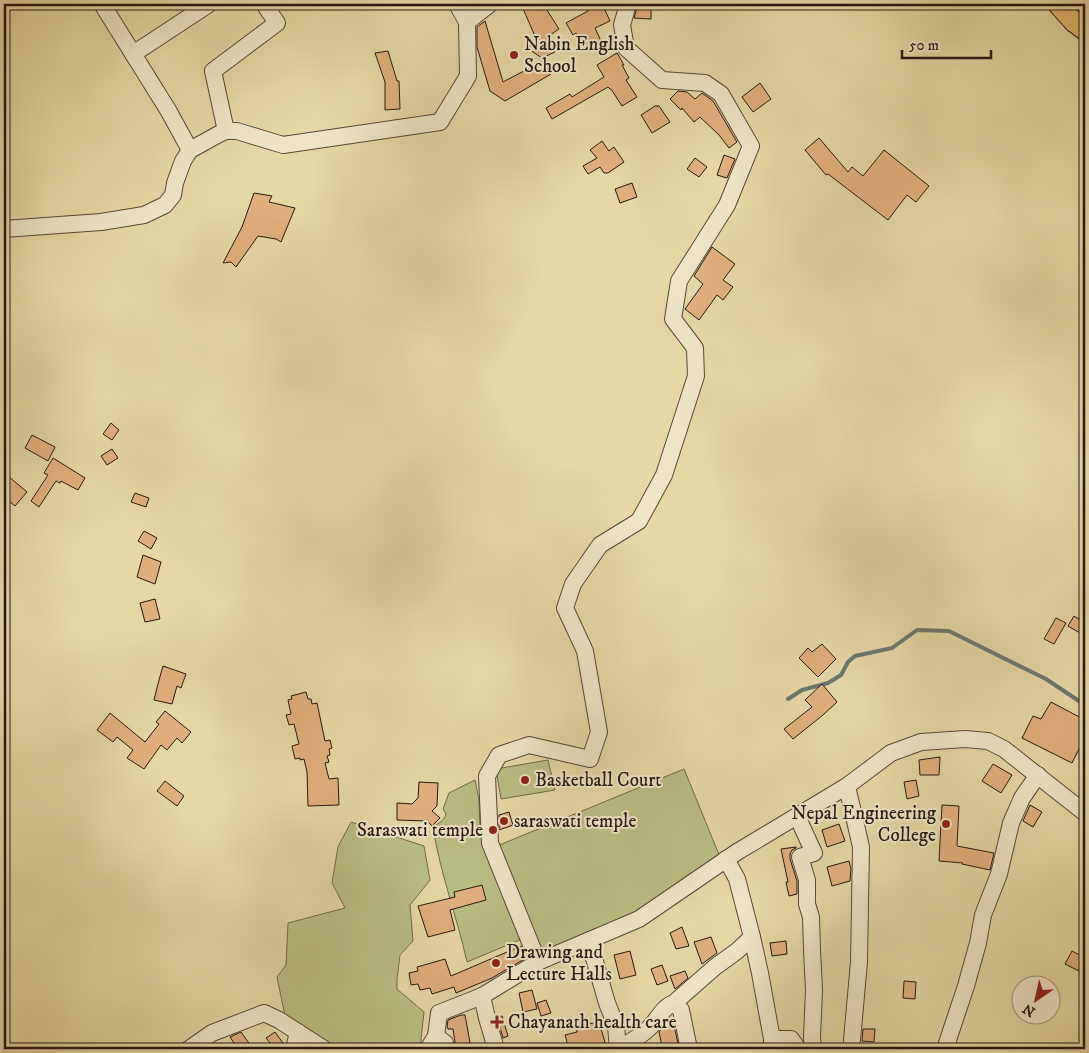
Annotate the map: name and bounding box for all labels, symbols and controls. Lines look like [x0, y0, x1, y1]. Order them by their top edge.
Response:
scale bar [902, 28, 990, 60]
place label: Nabin English School [524, 33, 635, 78]
text: 50 m [909, 36, 939, 55]
marker: Nabin English School [508, 49, 520, 61]
place label: Basketball Court [535, 769, 661, 792]
marker: Basketball Court [519, 774, 531, 786]
place label: Nepal Engineering College [791, 802, 937, 847]
place label: saraswati temple [514, 810, 636, 833]
marker: saraswati temple [498, 815, 510, 827]
marker: Nepal Engineering College [940, 818, 952, 830]
place label: Saraswati temple [357, 819, 483, 842]
marker: Saraswati temple [487, 824, 499, 836]
place label: Drawing and Lecture Halls [506, 941, 612, 986]
marker: Drawing and Lecture Halls [490, 957, 502, 969]
north arrow [1012, 976, 1062, 1026]
text: N [1019, 999, 1039, 1021]
place label: Chayanath health care [508, 1011, 677, 1034]
marker: Chayanath health care [490, 1015, 504, 1029]

